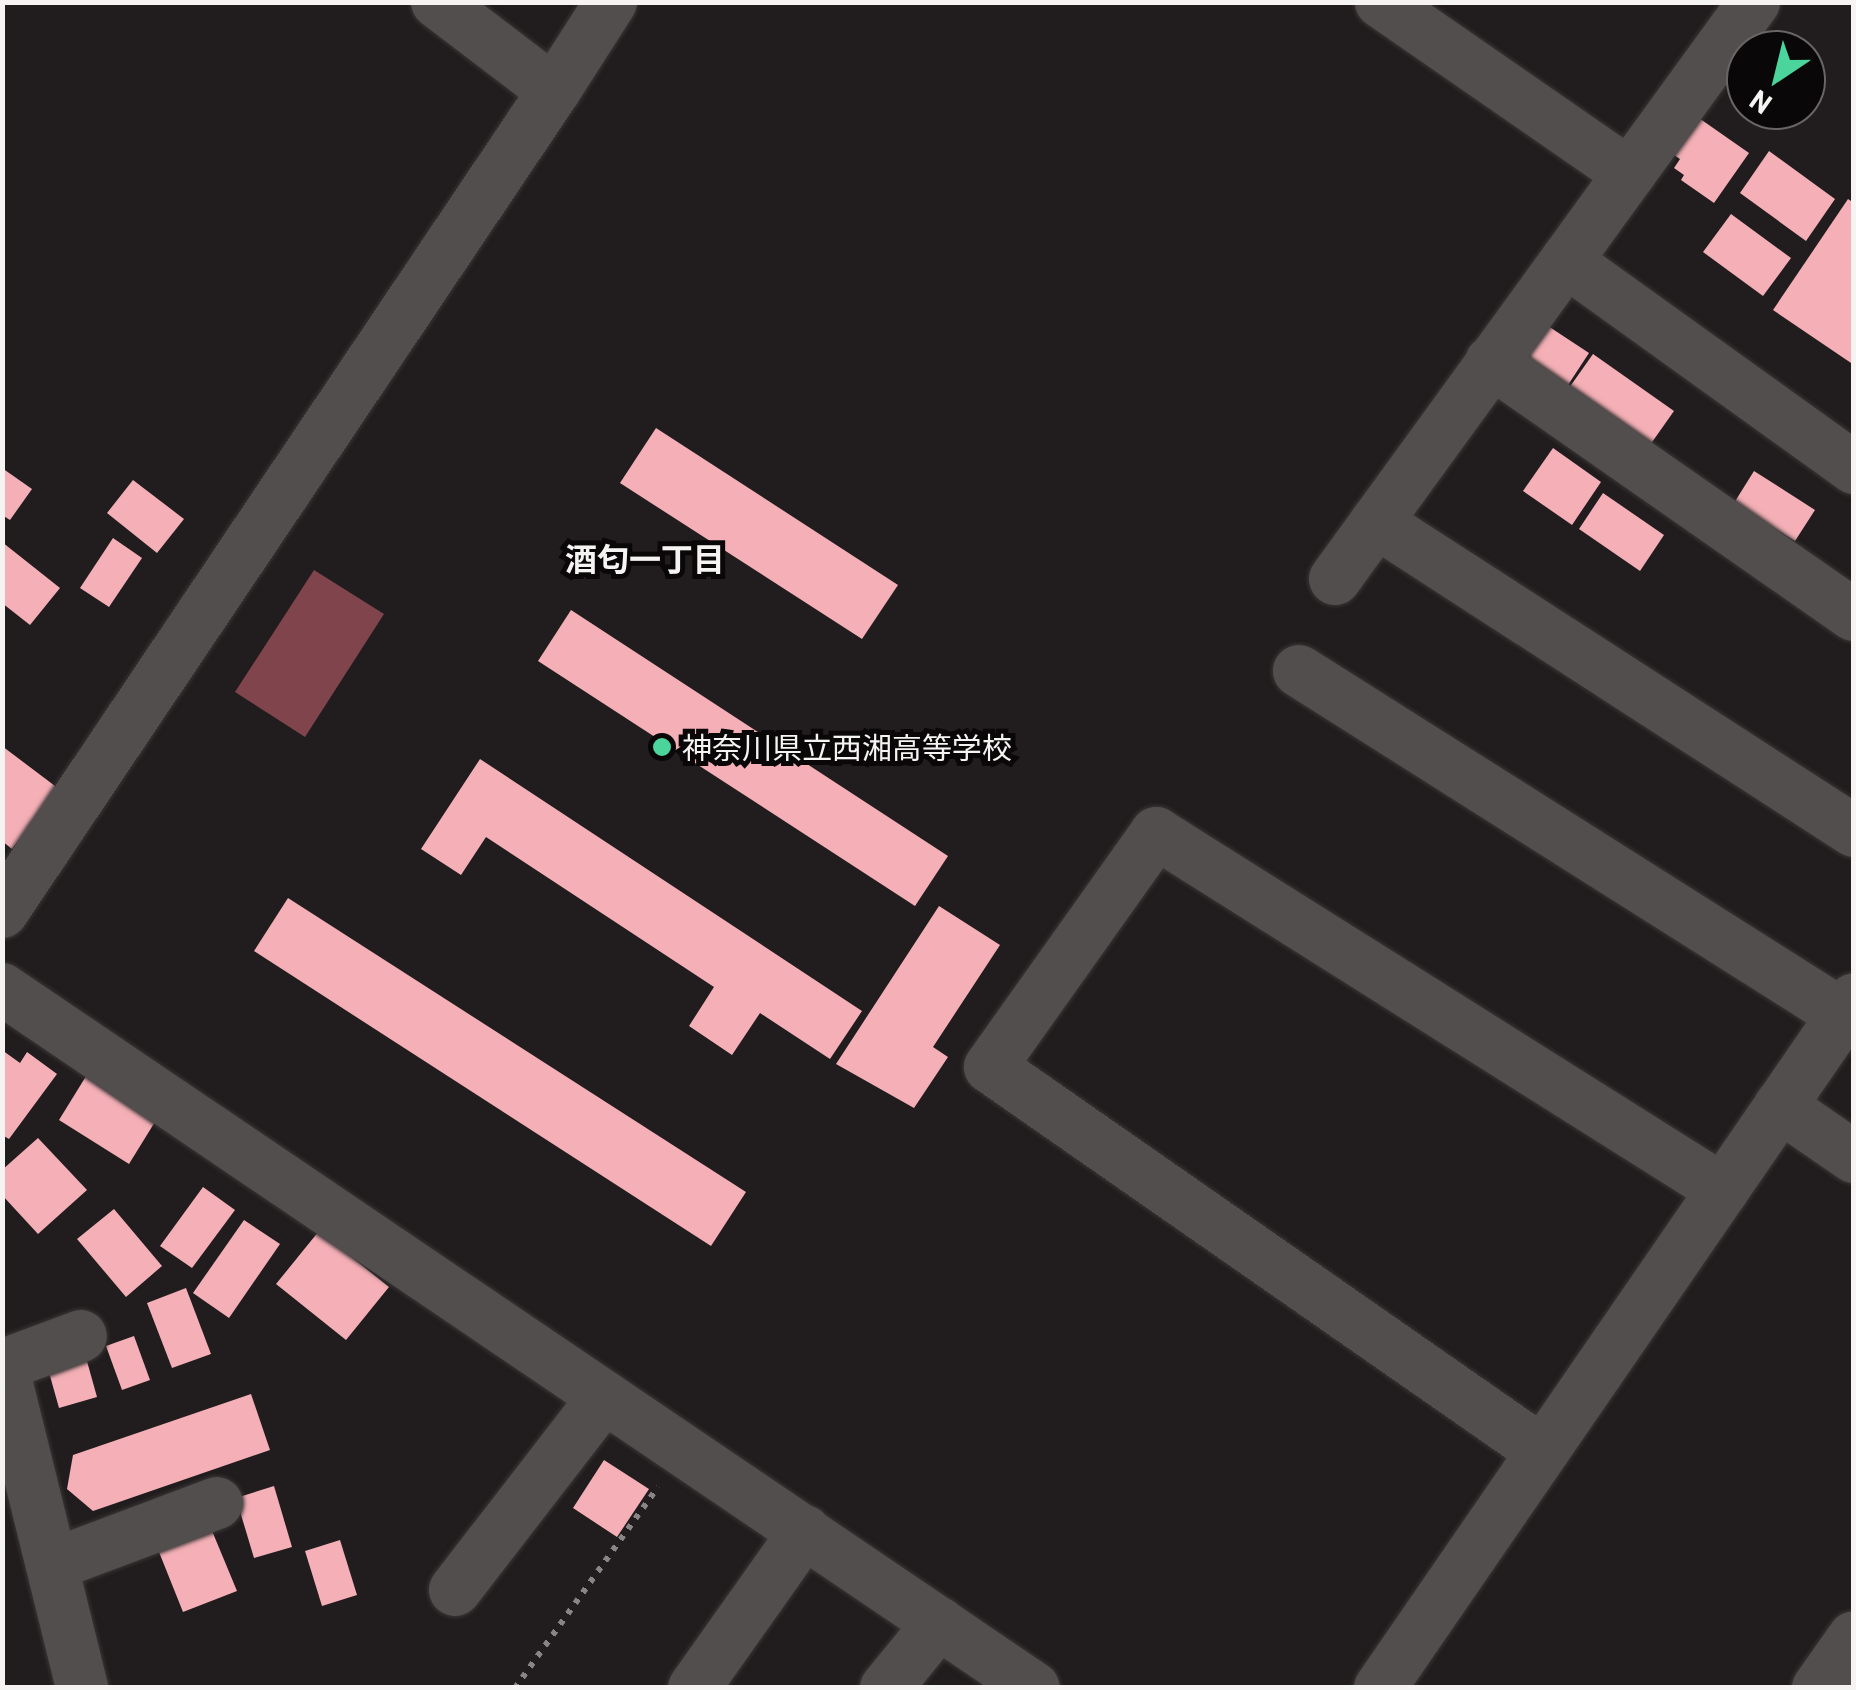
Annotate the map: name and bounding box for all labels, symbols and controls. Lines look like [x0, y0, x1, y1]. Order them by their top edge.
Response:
north arrow [1726, 30, 1826, 130]
text: N [1743, 84, 1777, 122]
district label: 酒匂一丁目 [565, 539, 725, 577]
place label: 神奈川県立西湘高等学校 [682, 729, 1012, 765]
marker: 神奈川県立西湘高等学校 [651, 736, 673, 758]

